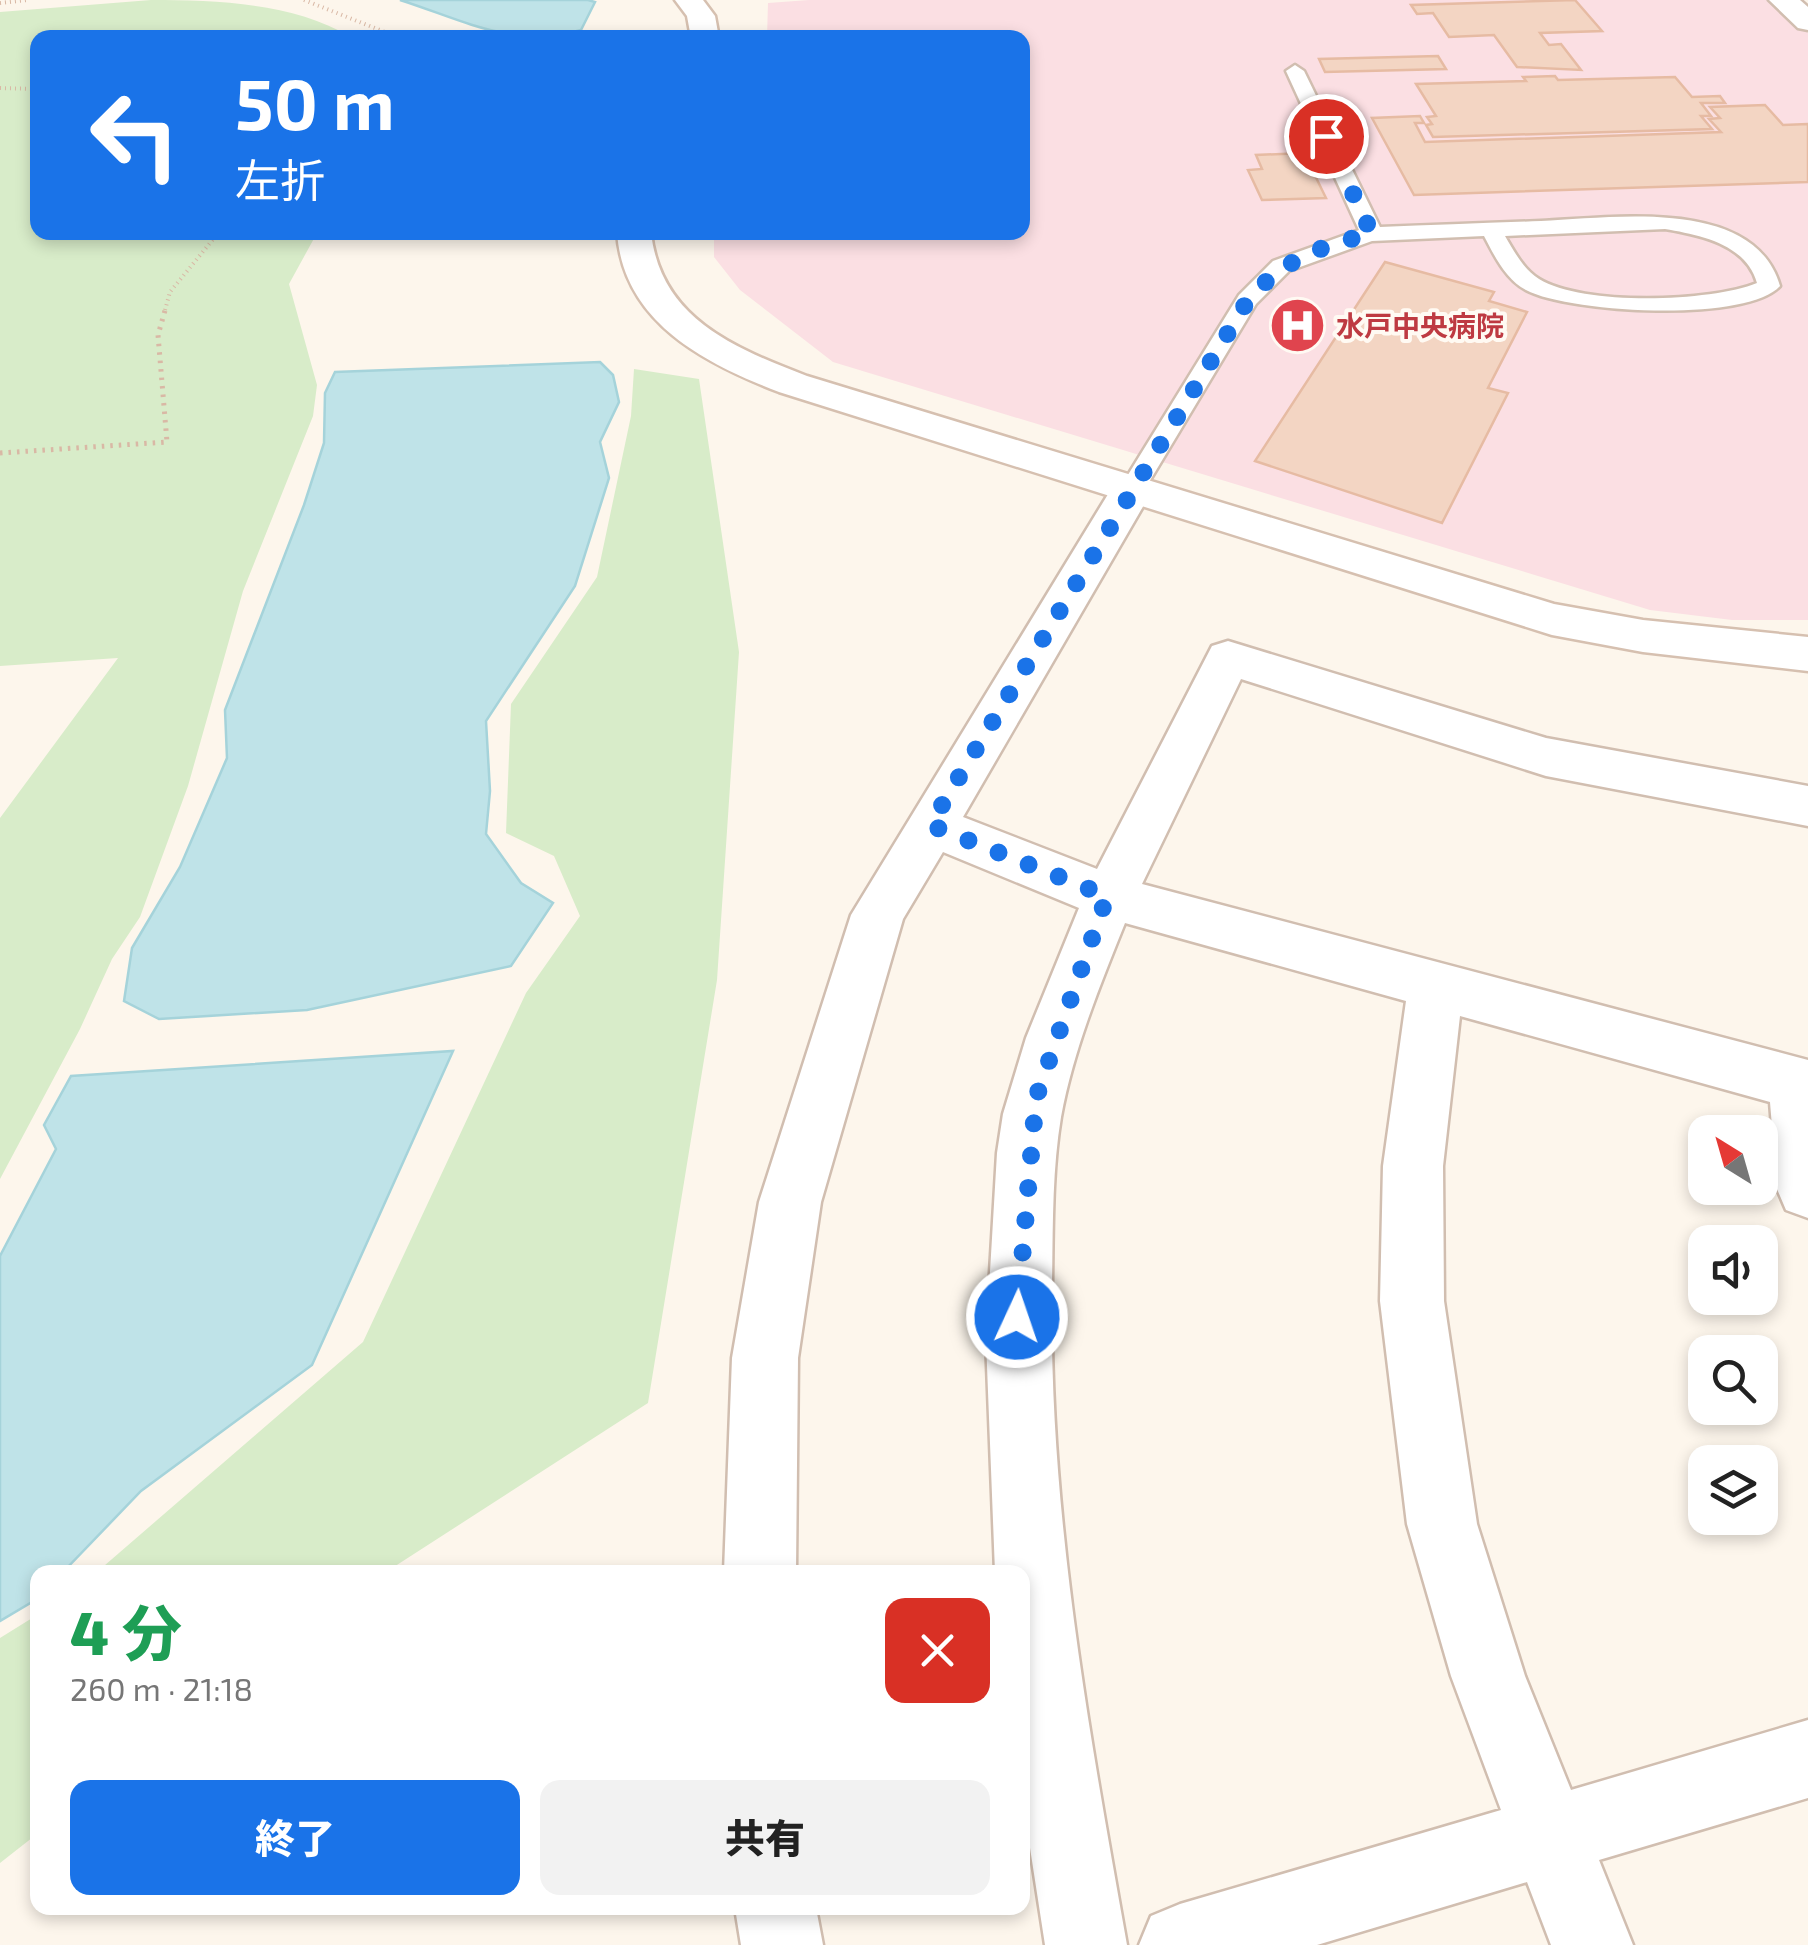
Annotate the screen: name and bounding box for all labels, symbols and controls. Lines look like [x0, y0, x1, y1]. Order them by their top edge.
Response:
text: 50 m [235, 60, 395, 144]
icon: left [70, 70, 200, 200]
pin [1284, 94, 1369, 179]
icon: arrive [1299, 109, 1354, 164]
text: 左折 [235, 152, 325, 206]
hospital icon: 水戸中央病院 [1267, 296, 1327, 356]
place label: 水戸中央病院 [1336, 308, 1504, 342]
north arrow [1688, 1115, 1778, 1205]
map controls [1688, 1115, 1778, 1535]
button: sound [1688, 1225, 1778, 1315]
position arrow [965, 1265, 1069, 1369]
button: search [1688, 1335, 1778, 1425]
button: layers [1688, 1445, 1778, 1535]
text: 4 分 [70, 1595, 182, 1667]
button: close [885, 1598, 990, 1703]
text: 260 m · 21:18 [70, 1669, 253, 1707]
button: 終了 [70, 1780, 520, 1895]
button: 共有 [540, 1780, 990, 1895]

